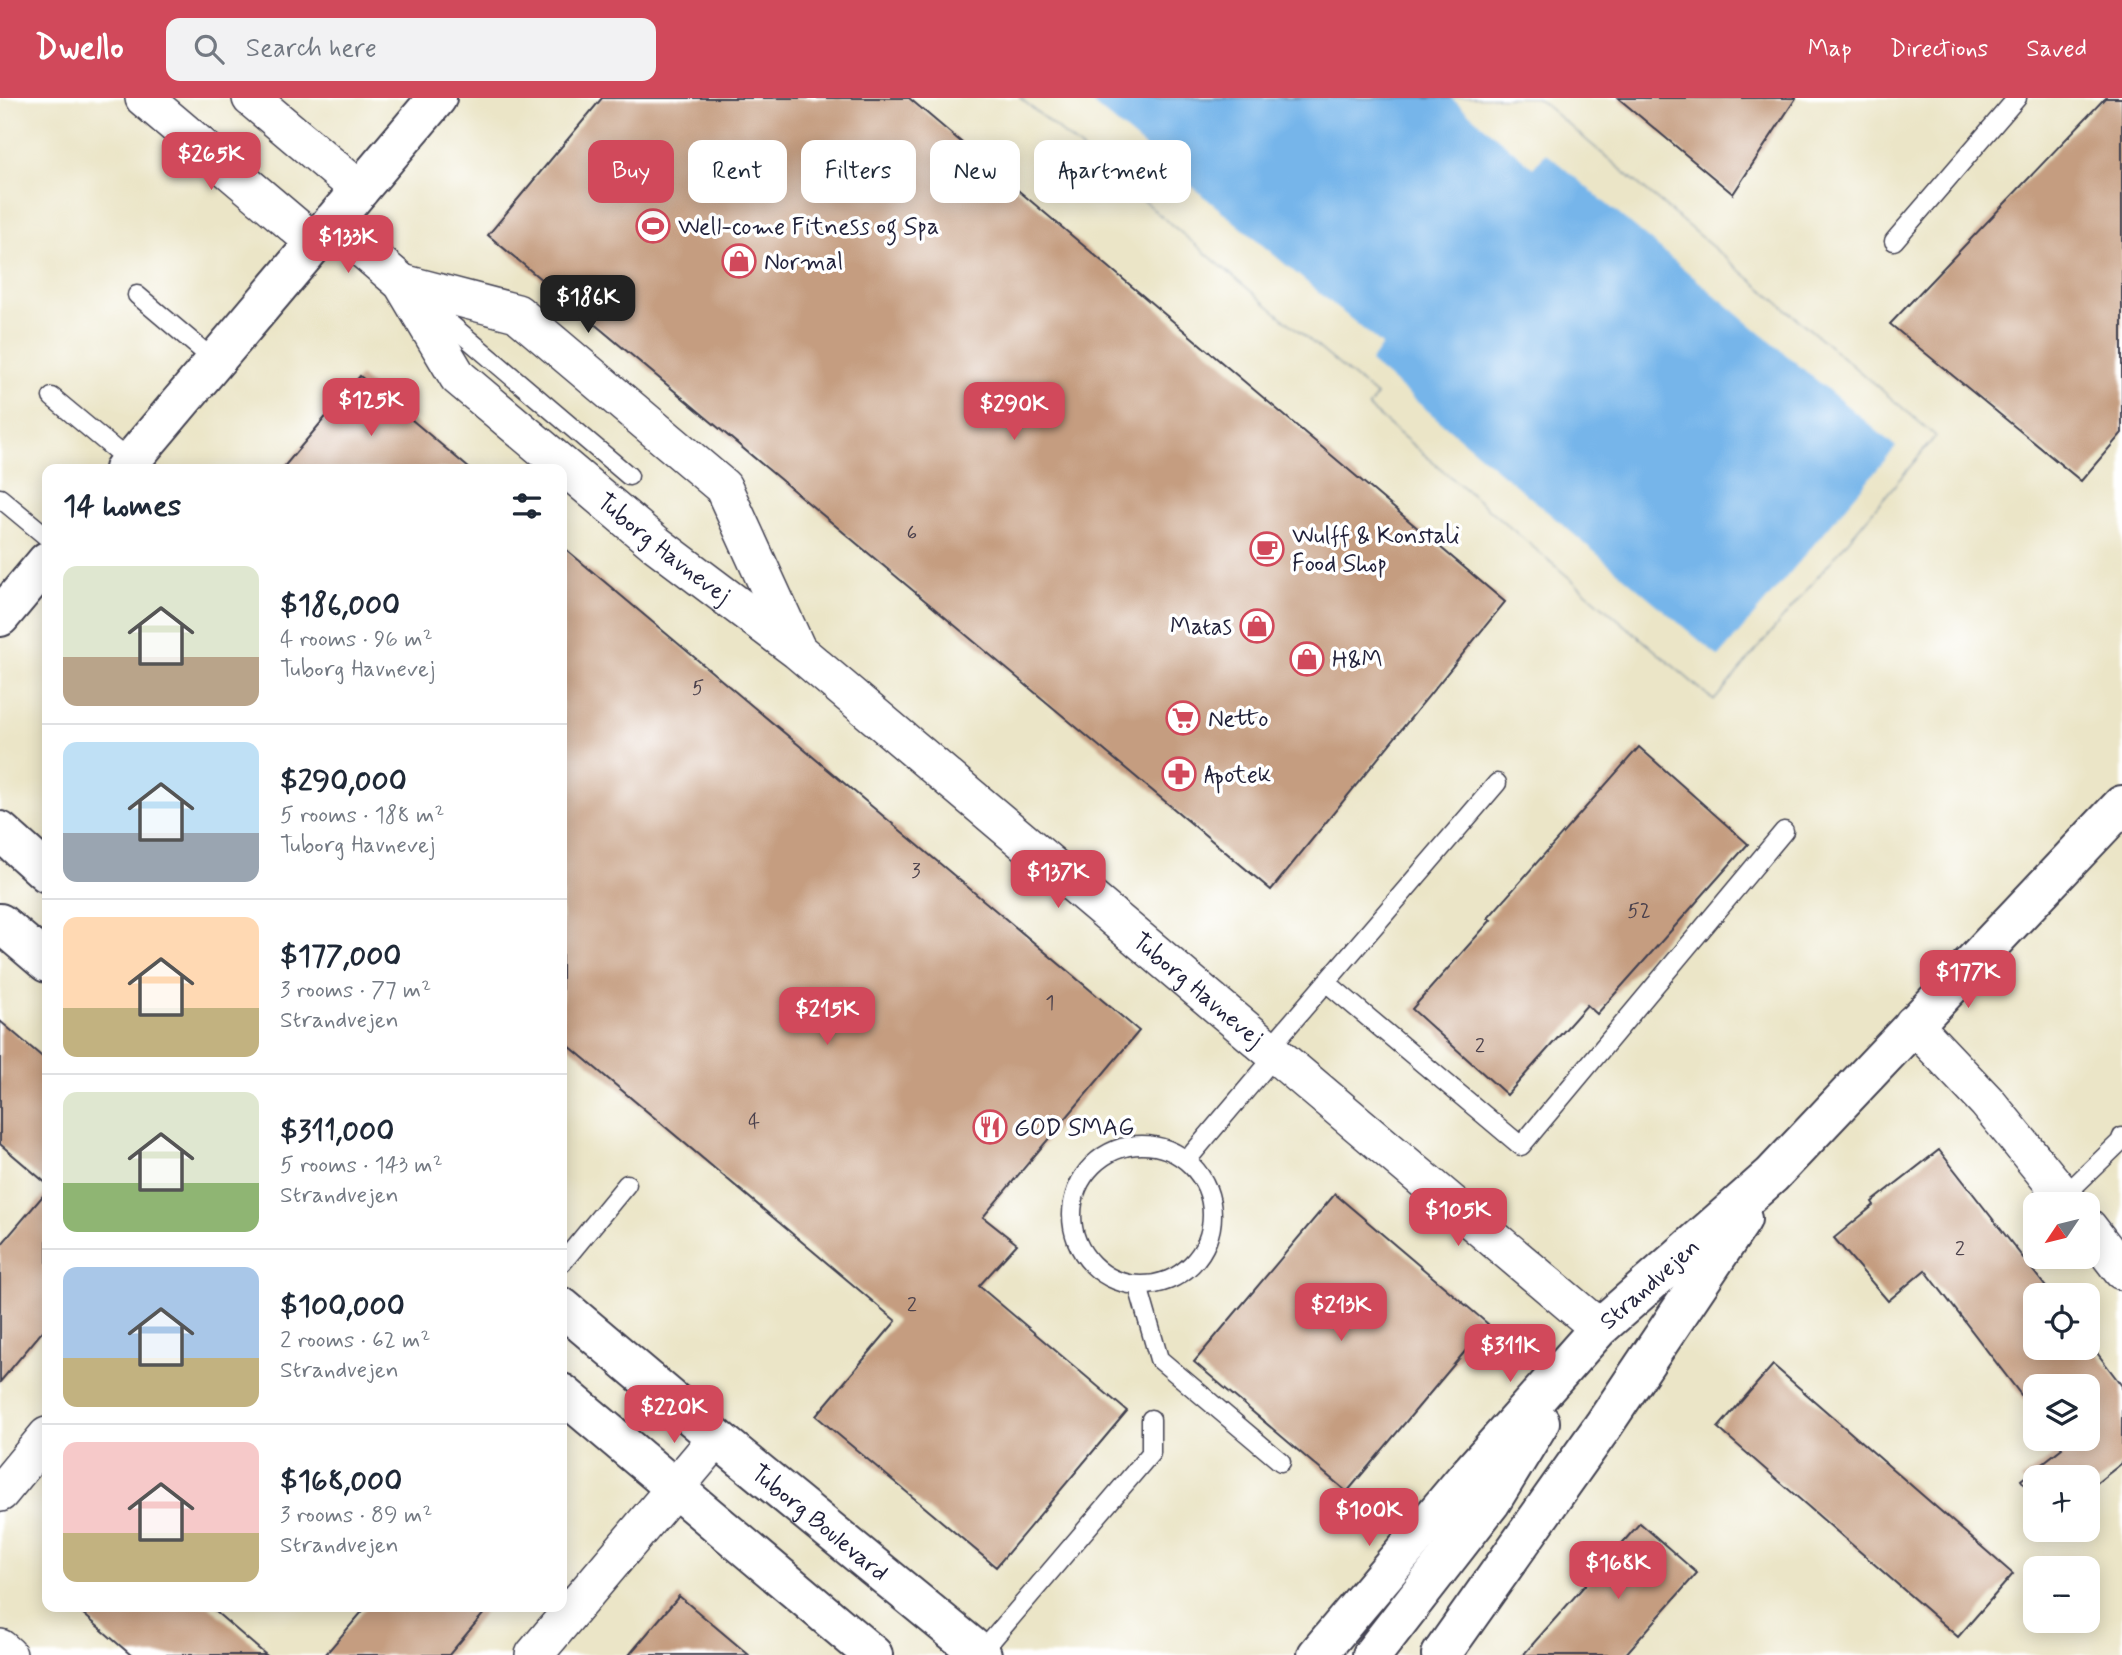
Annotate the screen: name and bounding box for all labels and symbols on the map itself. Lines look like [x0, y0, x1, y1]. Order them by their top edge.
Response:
pin: $265K [162, 132, 260, 192]
sports icon: Well-come Fitness og Spa [634, 207, 672, 245]
place label: Well-come Fitness og Spa [678, 212, 939, 246]
pin: $133K [299, 216, 397, 275]
shop icon: Normal [720, 242, 758, 280]
place label: Normal [764, 247, 843, 278]
pin: $186K [539, 275, 637, 335]
pin: $125K [322, 378, 420, 438]
pin: $290K [965, 382, 1063, 442]
street label: Tuborg Havnevej [590, 487, 736, 612]
house number: 6 [907, 519, 917, 547]
place label: Wulff & Konstali Food Shop [1292, 521, 1460, 580]
cafe icon: Wulff & Konstali Food Shop [1248, 530, 1286, 568]
shop icon: Matas [1238, 607, 1276, 645]
place label: Matas [1170, 612, 1232, 643]
shop icon: H&M [1288, 640, 1326, 678]
place label: H&M [1332, 645, 1382, 676]
house number: 5 [692, 674, 704, 702]
supermarket icon: Netto [1164, 699, 1202, 737]
place label: Netto [1208, 704, 1268, 735]
pharmacy icon: Apotek [1160, 755, 1198, 793]
place label: Apotek [1204, 760, 1271, 794]
pin: $137K [1009, 850, 1107, 910]
house number: 3 [911, 857, 921, 885]
house number: 52 [1627, 897, 1651, 925]
street label: Tuborg Havnevej [1125, 926, 1269, 1055]
pin: $177K [1919, 950, 2017, 1010]
pin: $215K [778, 988, 876, 1047]
house number: 1 [1045, 989, 1055, 1017]
house number: 2 [1475, 1032, 1485, 1060]
house number: 4 [748, 1108, 760, 1136]
restaurant icon: GOD SMAG [971, 1108, 1009, 1146]
place label: GOD SMAG [1014, 1113, 1134, 1144]
pin: $105K [1409, 1188, 1507, 1248]
north arrow [2023, 1192, 2100, 1269]
street label: Strandvejen [1594, 1232, 1707, 1337]
house number: 2 [1955, 1235, 1965, 1263]
pin: $213K [1292, 1284, 1390, 1343]
house number: 2 [907, 1291, 917, 1319]
pin: $311K [1461, 1324, 1559, 1384]
pin: $220K [625, 1386, 723, 1445]
street label: Tuborg Boulevard [744, 1458, 894, 1589]
pin: $100K [1320, 1488, 1418, 1548]
pin: $168K [1569, 1542, 1667, 1601]

